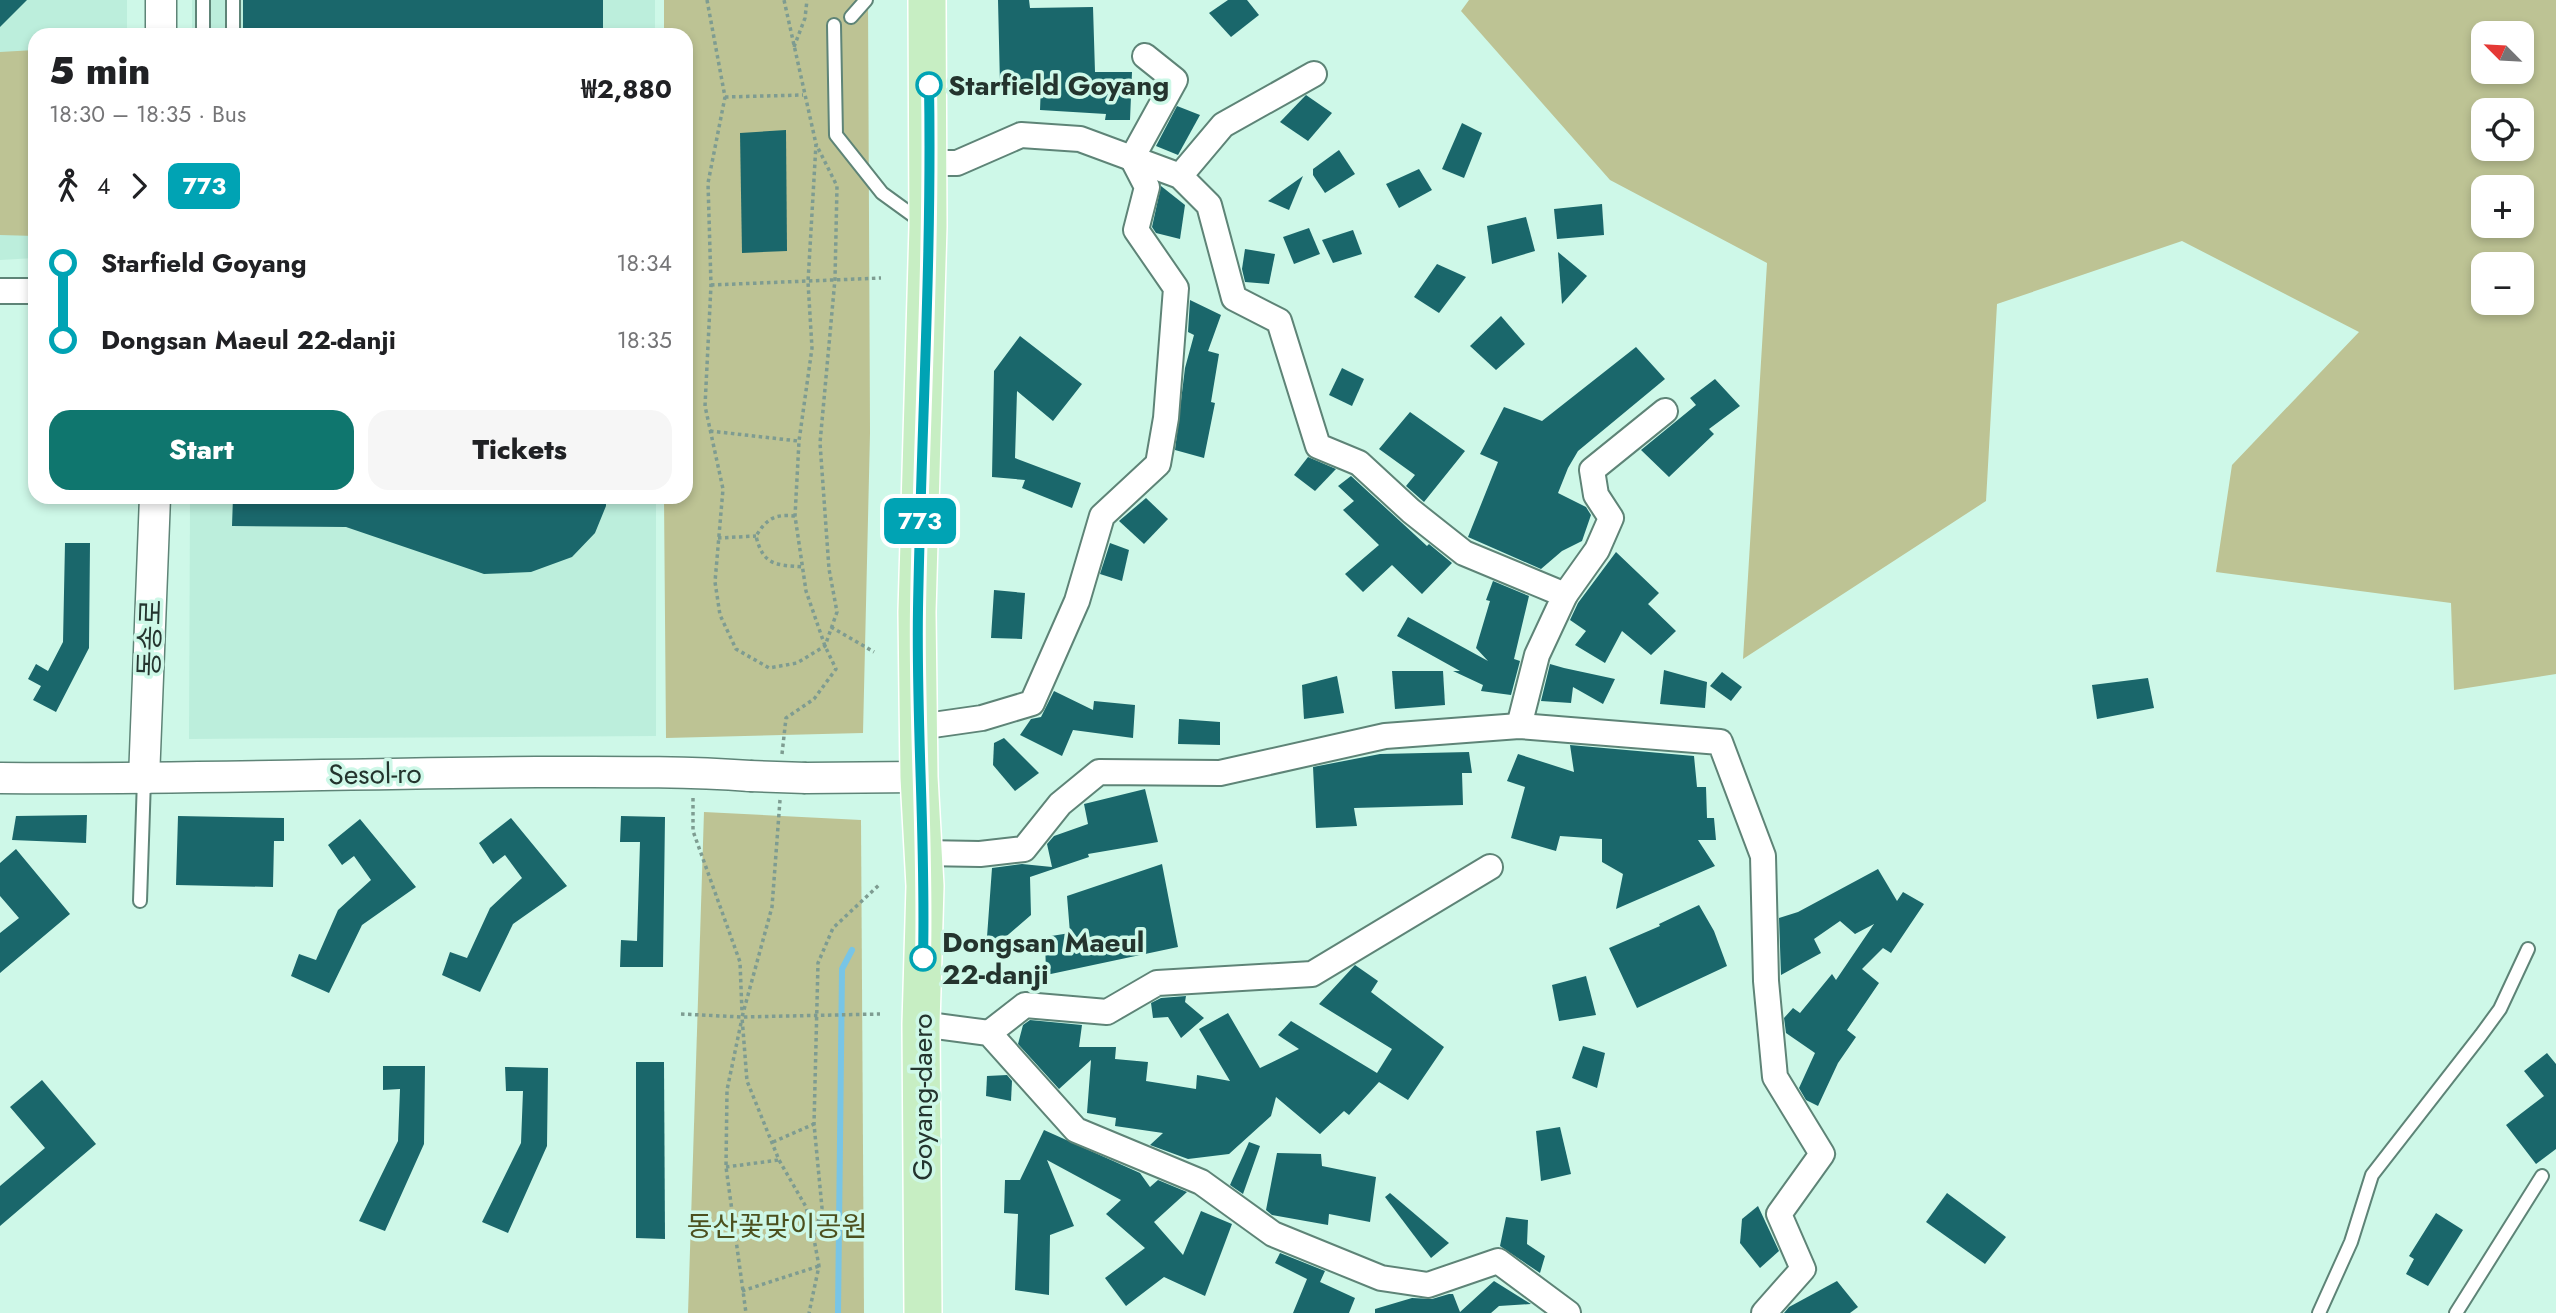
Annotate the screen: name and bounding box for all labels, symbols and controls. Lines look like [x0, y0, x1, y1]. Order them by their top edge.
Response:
north arrow [2471, 21, 2534, 84]
map controls [2471, 21, 2534, 315]
text: 5 min [49, 43, 151, 98]
place label: Starfield Goyang [948, 65, 1169, 106]
text: ₩2,880 [581, 70, 672, 108]
marker: Starfield Goyang [916, 72, 942, 98]
text: 18:30 – 18:35 · Bus [49, 97, 246, 131]
button: locate [2471, 98, 2534, 161]
icon: walk [49, 167, 87, 205]
icon: forward [120, 167, 158, 205]
text: 773 [182, 168, 226, 203]
text: 4 [97, 169, 110, 203]
button: + [2471, 175, 2534, 238]
text: Starfield Goyang [101, 244, 307, 282]
text: 18:34 [616, 246, 672, 280]
button: − [2471, 252, 2534, 315]
text: Dongsan Maeul 22-danji [101, 321, 396, 359]
text: 18:35 [617, 323, 672, 357]
button: Start [49, 410, 354, 490]
button: Tickets [368, 410, 672, 490]
line badge: 773 [880, 498, 960, 544]
text: 773 [898, 503, 942, 538]
street label: 동송로 [128, 599, 172, 677]
street label: Sesol-ro [328, 753, 422, 795]
place label: Dongsan Maeul 22-danji [942, 922, 1144, 995]
marker: Dongsan Maeul 22-danji [910, 945, 936, 971]
street label: Goyang-daero [902, 1013, 943, 1181]
park label: 동산꽃맞이공원 [687, 1206, 867, 1247]

